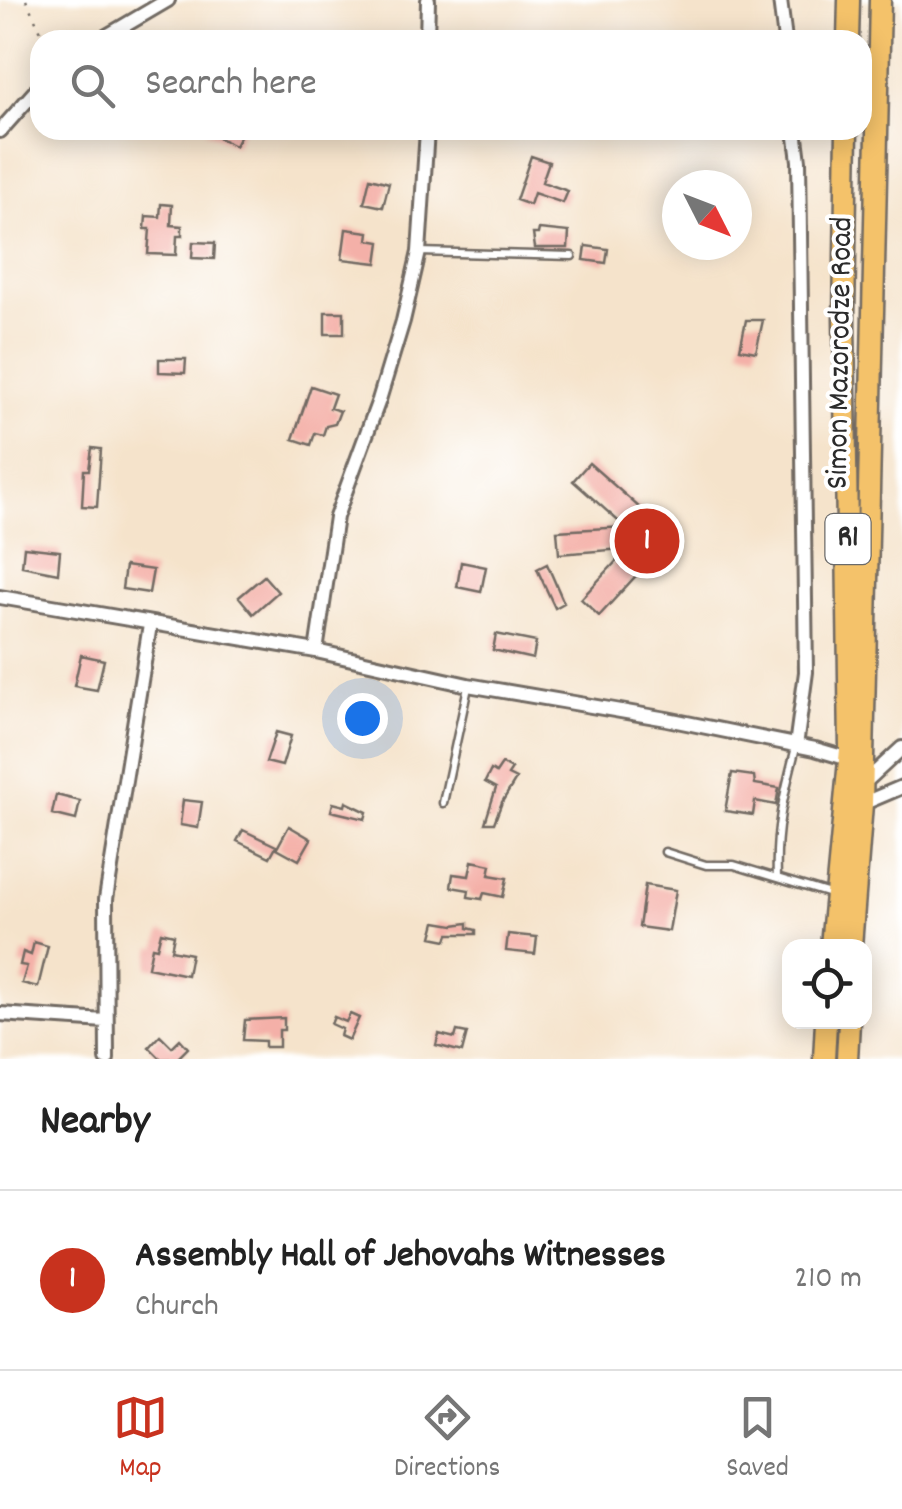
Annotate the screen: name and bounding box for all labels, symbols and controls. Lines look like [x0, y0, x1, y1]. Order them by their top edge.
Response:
search box [30, 30, 872, 140]
icon: search [65, 58, 120, 113]
text: Search here [145, 58, 317, 113]
north arrow [662, 170, 752, 260]
street label: Simon Mazorodze Road [817, 216, 867, 490]
pin: 1 [614, 504, 680, 578]
road number: R1 [826, 514, 870, 564]
your location [337, 693, 388, 744]
map controls [782, 939, 872, 1029]
button: locate [782, 939, 872, 1029]
text: Nearby [40, 1094, 150, 1154]
text: Assembly Hall of Jehovahs Witnesses [135, 1230, 666, 1285]
text: 1 [69, 1257, 76, 1303]
text: 210 m [794, 1257, 862, 1303]
text: Church [135, 1285, 219, 1331]
tab: Map [113, 1390, 168, 1490]
tab: Directions [394, 1390, 500, 1490]
tab: Saved [726, 1390, 789, 1490]

